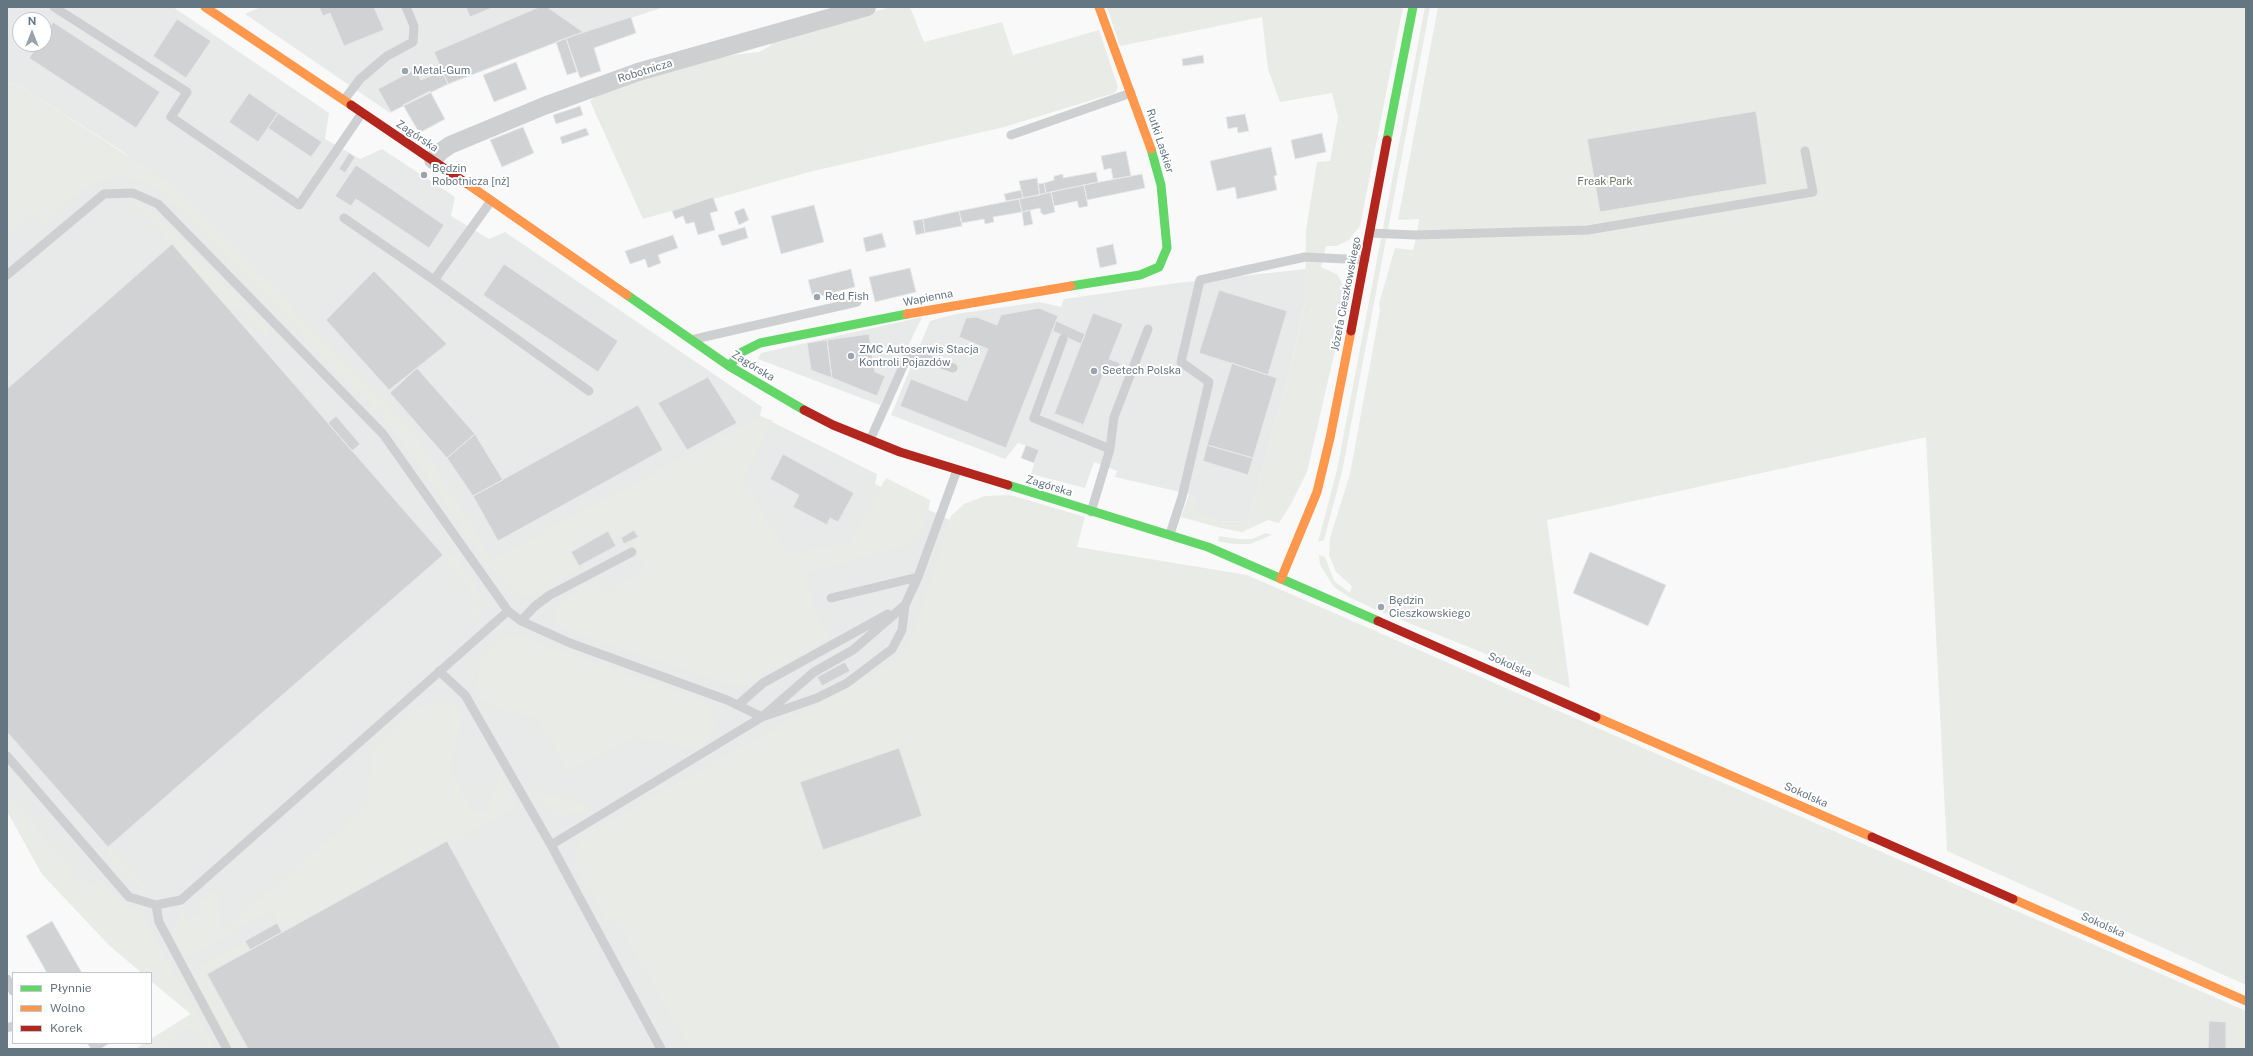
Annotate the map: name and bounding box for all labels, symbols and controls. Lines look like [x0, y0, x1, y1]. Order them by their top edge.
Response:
north arrow [12, 12, 52, 52]
text: N [28, 15, 36, 27]
street label: Robotnicza [616, 56, 674, 86]
place label: Metal-Gum [413, 64, 470, 78]
marker: Metal-Gum [400, 66, 410, 76]
street label: Rutki Laskier [1143, 107, 1177, 175]
street label: Zagórska [393, 117, 441, 155]
place label: Będzin Robotnicza [nż] [432, 162, 510, 188]
marker: Będzin Robotnicza [nż] [419, 170, 429, 180]
park label: Freak Park [1577, 175, 1633, 189]
street label: Józefa Cieszkowskiego [1328, 236, 1364, 352]
street label: Wapienna [902, 287, 954, 309]
place label: Red Fish [825, 290, 869, 304]
marker: Red Fish [812, 292, 822, 302]
place label: ZMC Autoserwis Stacja Kontroli Pojazdów [859, 343, 979, 369]
street label: Zagórska [729, 348, 777, 384]
marker: ZMC Autoserwis Stacja Kontroli Pojazdów [846, 351, 856, 361]
place label: Seetech Polska [1102, 364, 1181, 378]
marker: Seetech Polska [1089, 366, 1099, 376]
street label: Zagórska [1024, 473, 1074, 499]
place label: Będzin Cieszkowskiego [1389, 594, 1470, 620]
marker: Będzin Cieszkowskiego [1376, 602, 1386, 612]
street label: Sokolska [1486, 649, 1534, 681]
street label: Sokolska [1782, 779, 1830, 811]
street label: Sokolska [2079, 909, 2127, 941]
legend [12, 972, 152, 1044]
text: Płynnie [50, 981, 92, 995]
text: Wolno [50, 1001, 85, 1015]
text: Korek [50, 1021, 83, 1035]

